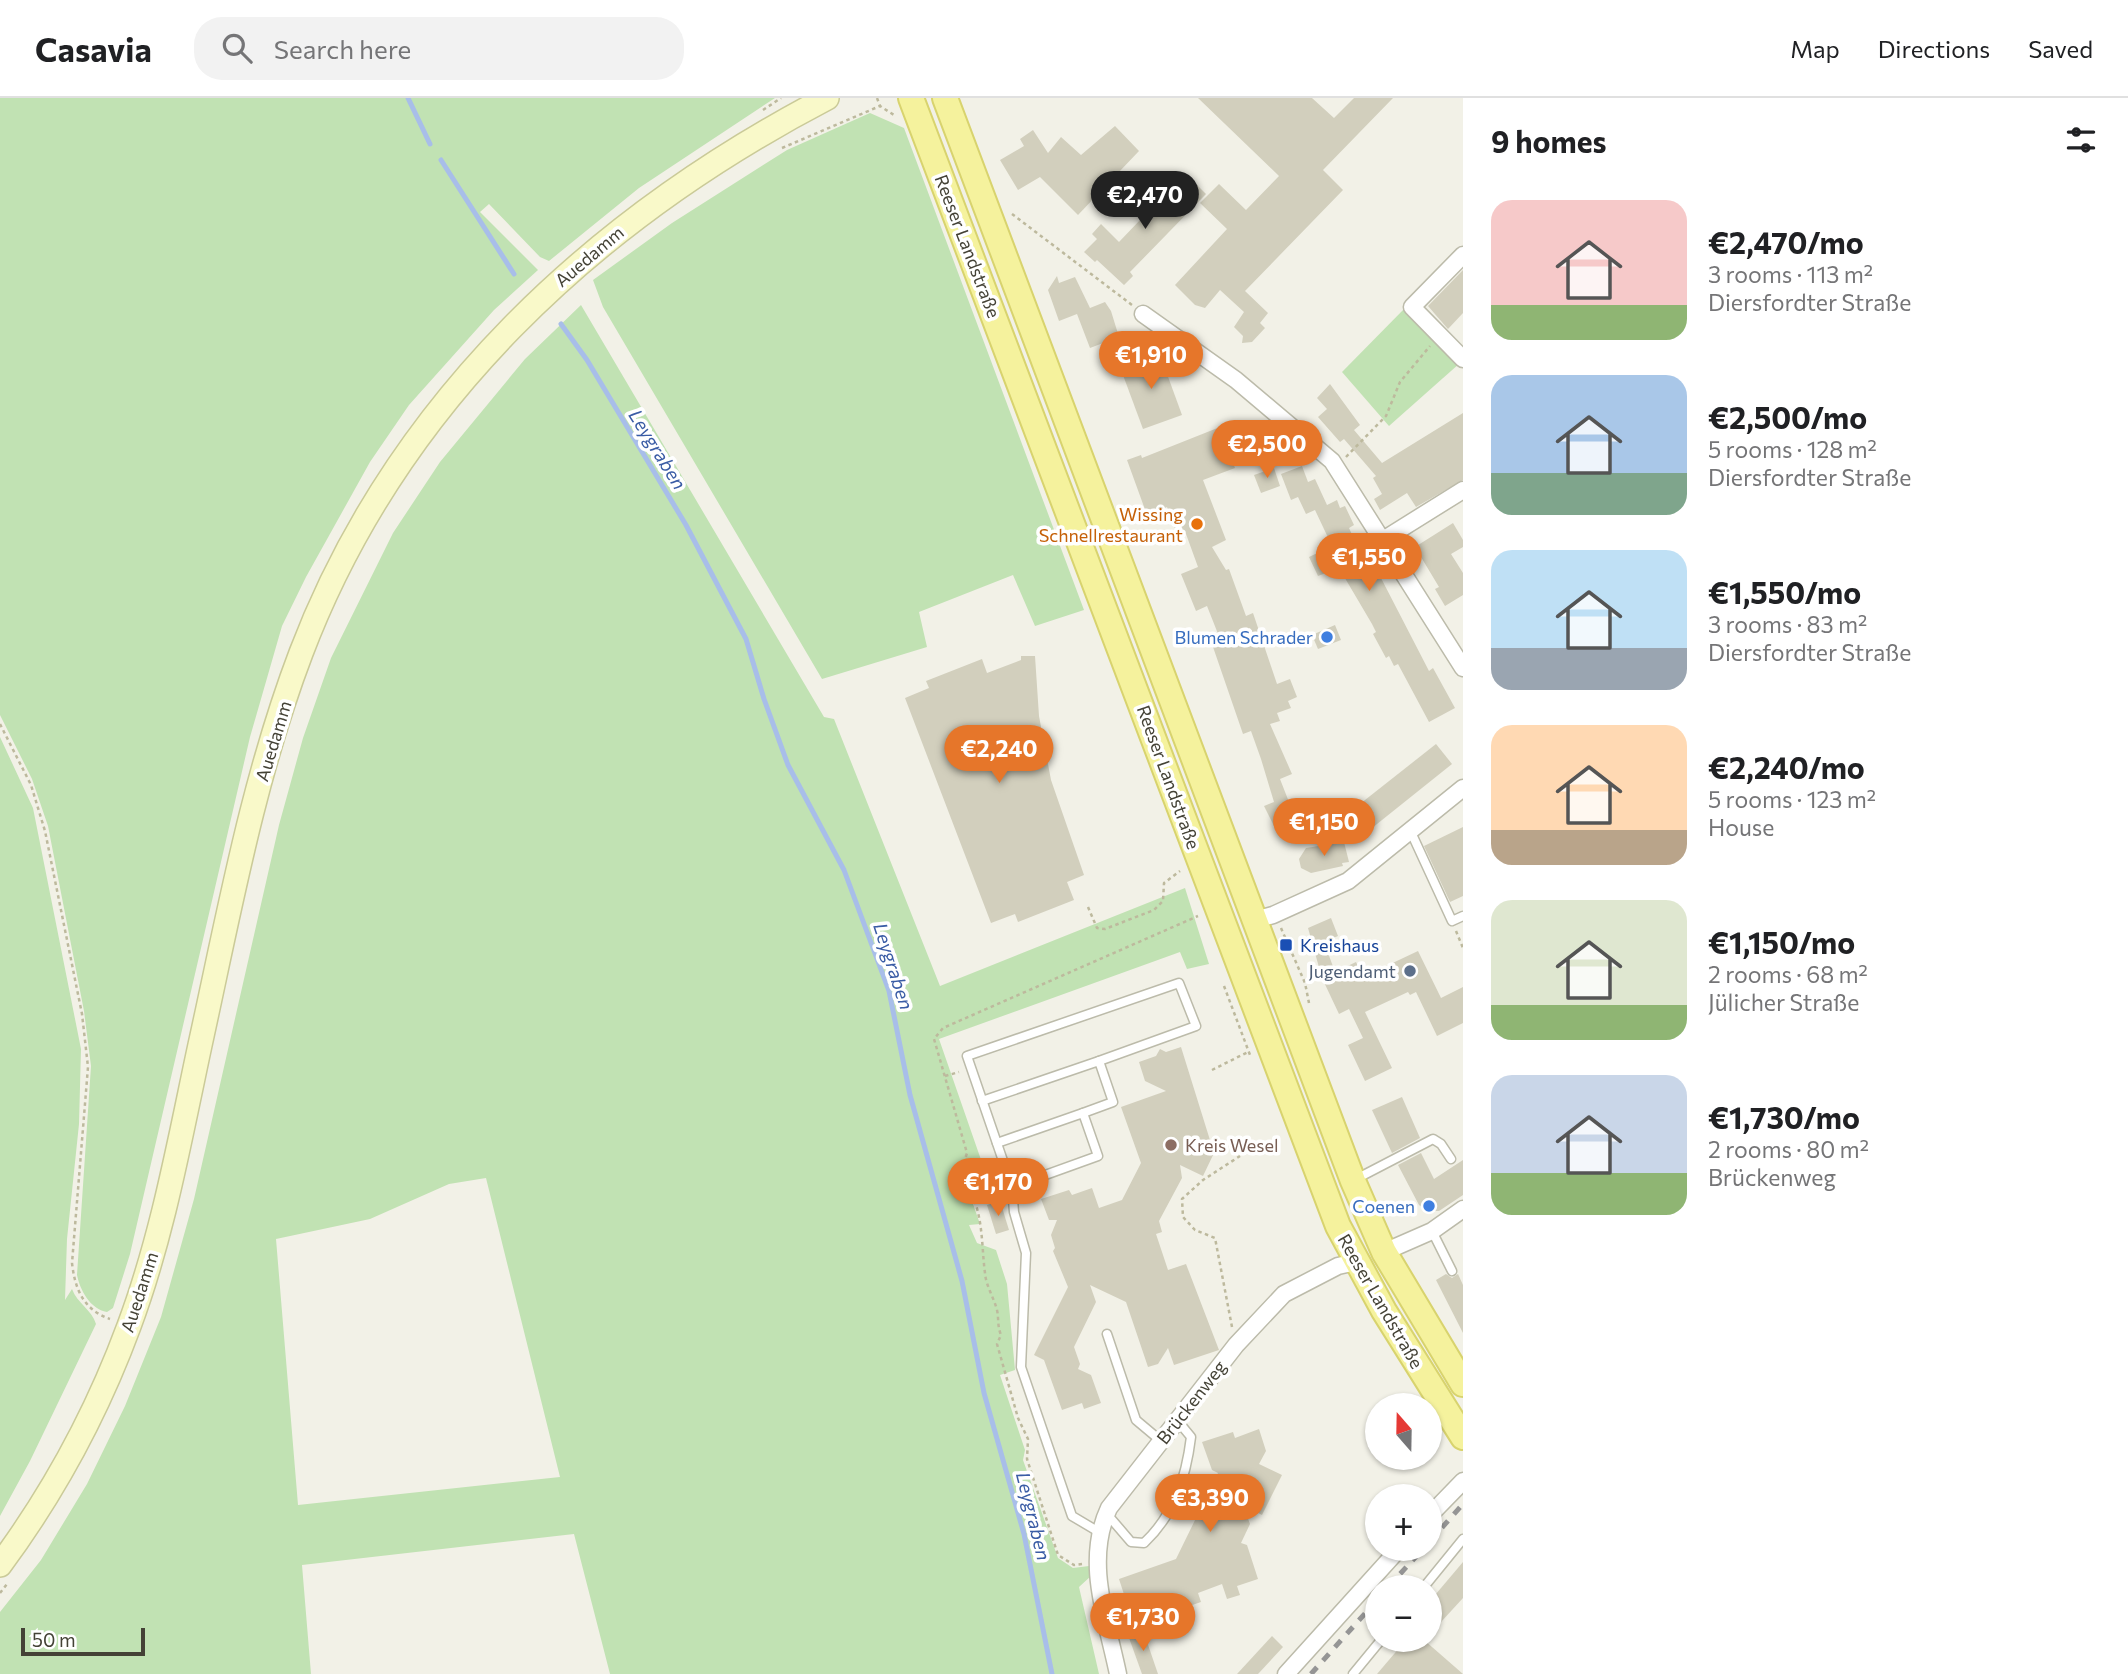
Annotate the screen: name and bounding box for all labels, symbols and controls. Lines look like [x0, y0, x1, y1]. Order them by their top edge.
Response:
search box [194, 17, 684, 80]
text: Casavia [35, 28, 152, 69]
icon: search [218, 29, 256, 67]
text: Search here [274, 33, 411, 64]
text: Map [1790, 34, 1840, 63]
text: Directions [1878, 34, 1990, 63]
text: Saved [2028, 34, 2093, 63]
icon: filters [2062, 121, 2100, 159]
text: 9 homes [1491, 122, 1606, 159]
street label: Reeser Landstraße [931, 171, 1005, 321]
pin: €2,470 [1088, 172, 1202, 231]
text: €2,470 [1107, 180, 1183, 208]
street label: Auedamm [550, 221, 628, 291]
text: €2,470/mo [1708, 223, 1864, 260]
icon: home [1547, 228, 1631, 312]
text: 3 rooms · 113 m² [1708, 260, 1873, 288]
text: Diersfordter Straße [1708, 288, 1911, 316]
pin: €1,910 [1094, 331, 1208, 391]
text: €1,910 [1115, 340, 1187, 368]
text: €2,500/mo [1708, 398, 1867, 435]
icon: home [1547, 403, 1631, 487]
water label: Leygraben [624, 405, 692, 493]
pin: €2,500 [1210, 420, 1324, 480]
text: €2,500 [1227, 429, 1307, 457]
text: 5 rooms · 128 m² [1708, 435, 1877, 463]
text: Diersfordter Straße [1708, 463, 1911, 491]
place label: Wissing Schnellrestaurant [1039, 503, 1183, 546]
marker: Wissing Schnellrestaurant [1189, 516, 1205, 532]
pin: €1,550 [1312, 533, 1426, 593]
text: €1,550 [1332, 542, 1406, 570]
text: €1,550/mo [1708, 573, 1861, 610]
icon: home [1547, 578, 1631, 662]
text: 3 rooms · 83 m² [1708, 610, 1867, 638]
place label: Blumen Schrader [1175, 626, 1313, 648]
marker: Blumen Schrader [1319, 629, 1335, 645]
text: Diersfordter Straße [1708, 638, 1911, 666]
street label: Auedamm [250, 698, 296, 784]
street label: Reeser Landstraße [1133, 702, 1205, 852]
pin: €2,240 [942, 726, 1056, 785]
text: €2,240 [960, 734, 1038, 762]
text: €2,240/mo [1708, 748, 1865, 785]
icon: home [1547, 753, 1631, 837]
text: 5 rooms · 123 m² [1708, 785, 1876, 813]
pin: €1,150 [1267, 798, 1381, 858]
text: €1,150 [1289, 807, 1359, 835]
text: House [1708, 813, 1774, 841]
water label: Leygraben [869, 920, 919, 1012]
text: €1,150/mo [1708, 923, 1855, 960]
icon: home [1547, 928, 1631, 1012]
place label: Kreishaus [1300, 934, 1379, 956]
marker: Kreishaus [1278, 937, 1294, 953]
place label: Jugendamt [1308, 960, 1396, 982]
text: 2 rooms · 68 m² [1708, 960, 1868, 988]
marker: Jugendamt [1402, 963, 1418, 979]
text: Jülicher Straße [1708, 988, 1859, 1016]
text: €1,730/mo [1708, 1098, 1860, 1135]
icon: home [1547, 1103, 1631, 1187]
place label: Kreis Wesel [1185, 1134, 1279, 1156]
text: 2 rooms · 80 m² [1708, 1135, 1869, 1163]
marker: Kreis Wesel [1163, 1137, 1179, 1153]
pin: €1,170 [941, 1158, 1055, 1218]
text: Brückenweg [1708, 1163, 1836, 1191]
text: €1,170 [964, 1167, 1032, 1195]
place label: Coenen [1352, 1195, 1415, 1217]
marker: Coenen [1421, 1198, 1437, 1214]
street label: Reeser Landstraße [1334, 1230, 1428, 1372]
street label: Auedamm [116, 1249, 162, 1335]
street label: Brückenweg [1152, 1356, 1231, 1448]
north arrow [1365, 1393, 1442, 1470]
map controls [1365, 1393, 1442, 1652]
water label: Leygraben [1012, 1470, 1056, 1563]
pin: €3,390 [1153, 1474, 1267, 1534]
text: €3,390 [1171, 1483, 1249, 1511]
button: + [1365, 1484, 1442, 1561]
button: − [1365, 1575, 1442, 1652]
pin: €1,730 [1086, 1594, 1200, 1653]
text: €1,730 [1106, 1602, 1180, 1630]
scale bar [21, 1625, 145, 1657]
text: 50 m [32, 1628, 76, 1651]

